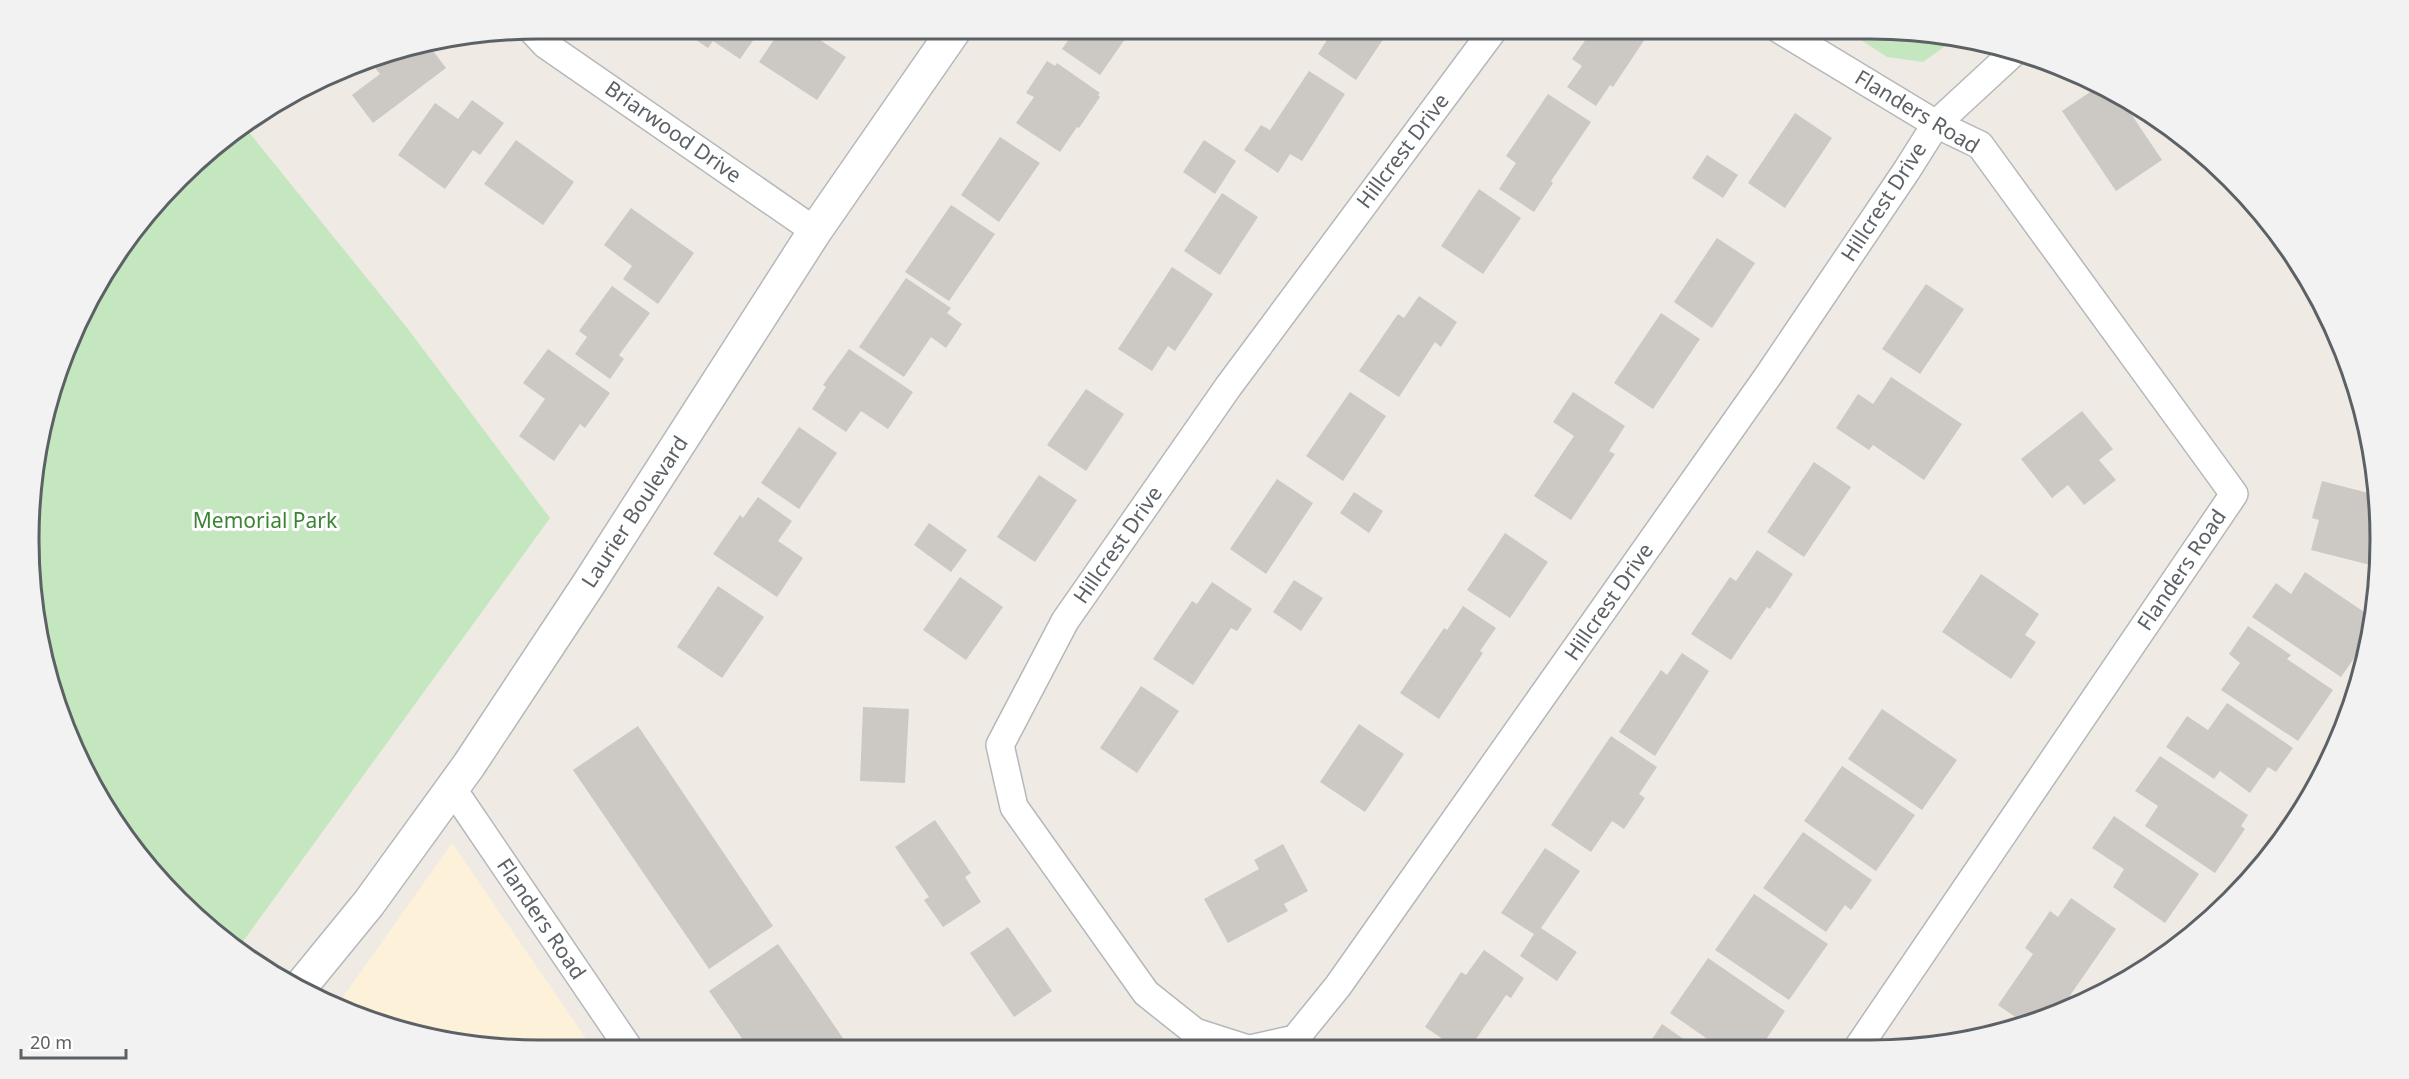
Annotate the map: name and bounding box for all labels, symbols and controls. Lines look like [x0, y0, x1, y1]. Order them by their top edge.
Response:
street label: Flanders Road [1850, 63, 1985, 159]
street label: Briarwood Drive [600, 74, 747, 189]
street label: Hillcrest Drive [1350, 87, 1455, 214]
street label: Hillcrest Drive [1834, 136, 1932, 267]
street label: Laurier Boulevard [575, 430, 694, 593]
street label: Hillcrest Drive [1066, 480, 1168, 609]
street label: Flanders Road [2130, 503, 2232, 636]
park label: Memorial Park [193, 506, 338, 534]
street label: Hillcrest Drive [1557, 537, 1659, 666]
street label: Flanders Road [491, 852, 593, 985]
scale bar [21, 1022, 126, 1060]
text: 20 m [30, 1030, 72, 1054]

